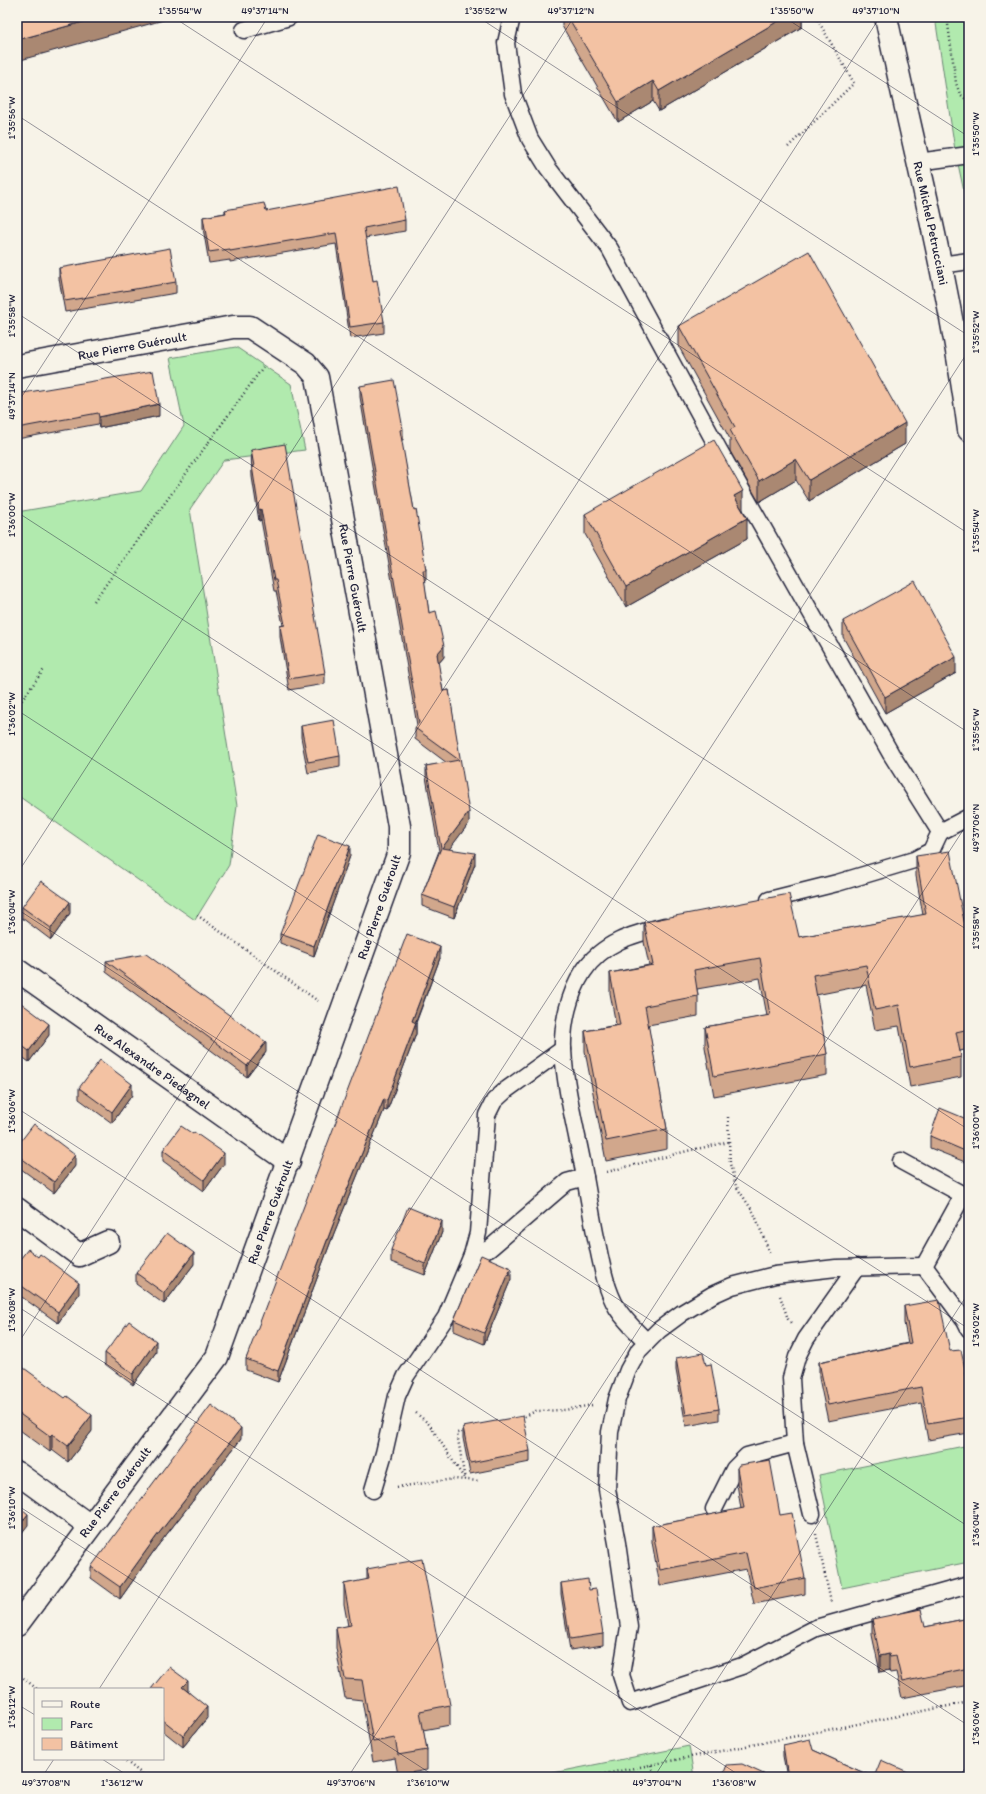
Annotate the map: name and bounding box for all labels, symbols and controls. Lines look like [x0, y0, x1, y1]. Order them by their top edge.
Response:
text: 1°35'54"W [158, 4, 202, 17]
text: 49°37'14"N [241, 4, 289, 17]
text: 1°35'52"W [465, 4, 508, 17]
text: 49°37'12"N [548, 4, 595, 17]
text: 1°35'50"W [770, 4, 814, 17]
text: 49°37'10"N [852, 4, 900, 17]
text: 1°35'56"W [5, 96, 18, 139]
text: 1°35'50"W [969, 112, 982, 156]
street label: Rue Michel Petrucciani [911, 160, 952, 286]
text: 1°35'58"W [5, 294, 18, 338]
text: 1°35'52"W [969, 310, 982, 353]
street label: Rue Pierre Guéroult [77, 328, 188, 362]
text: 49°37'14"N [5, 372, 18, 420]
text: 1°36'00"W [5, 492, 18, 537]
text: 1°35'54"W [969, 509, 982, 553]
street label: Rue Pierre Guéroult [336, 522, 371, 634]
text: 1°36'02"W [5, 692, 18, 736]
text: 1°35'56"W [969, 708, 982, 751]
text: 49°37'06"N [969, 804, 982, 852]
street label: Rue Pierre Guéroult [354, 852, 404, 961]
text: 1°36'04"W [5, 889, 18, 934]
text: 1°35'58"W [969, 906, 982, 950]
street label: Rue Alexandre Piedagnel [92, 1020, 214, 1112]
text: 1°36'06"W [5, 1089, 18, 1133]
text: 1°36'00"W [969, 1104, 982, 1149]
street label: Rue Pierre Guéroult [244, 1158, 296, 1266]
text: 1°36'08"W [5, 1288, 18, 1332]
text: 1°36'02"W [969, 1303, 982, 1347]
street label: Rue Pierre Guéroult [76, 1443, 154, 1540]
text: 1°36'10"W [5, 1486, 18, 1530]
text: 1°36'04"W [969, 1501, 982, 1546]
text: 1°36'12"W [5, 1685, 18, 1728]
legend [34, 1688, 164, 1760]
text: Route [70, 1697, 100, 1711]
text: 1°36'06"W [969, 1701, 982, 1745]
text: Parc [70, 1717, 93, 1731]
text: Bâtiment [70, 1737, 119, 1751]
text: 49°37'08"N [22, 1776, 70, 1789]
text: 1°36'12"W [101, 1776, 144, 1789]
text: 49°37'06"N [327, 1776, 375, 1789]
text: 1°36'10"W [406, 1776, 450, 1789]
text: 49°37'04"N [632, 1776, 682, 1789]
text: 1°36'08"W [712, 1776, 756, 1789]

